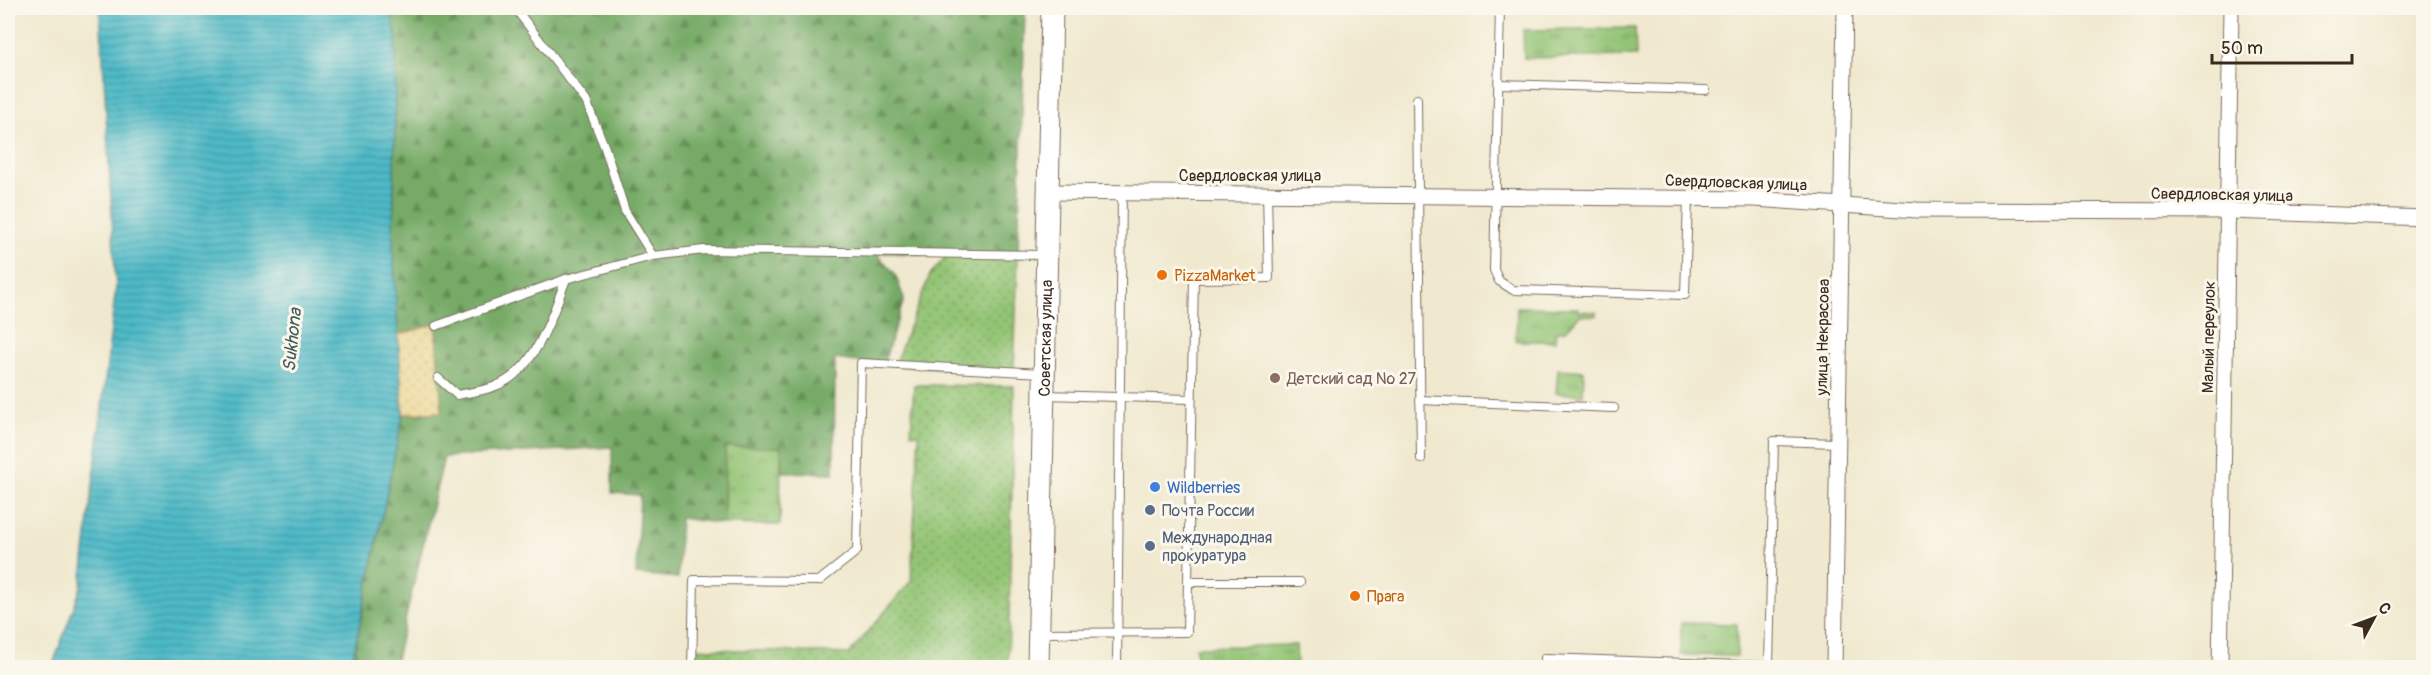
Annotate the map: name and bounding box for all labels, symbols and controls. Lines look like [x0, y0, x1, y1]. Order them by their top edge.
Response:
scale bar [2212, 27, 2352, 65]
text: 50 m [2221, 37, 2263, 60]
street label: Свердловская улица [1179, 166, 1321, 186]
street label: Свердловская улица [1664, 171, 1807, 195]
street label: Свердловская улица [2151, 184, 2293, 206]
place label: PizzaMarket [1174, 266, 1256, 286]
marker: PizzaMarket [1155, 268, 1169, 282]
street label: Советская улица [1035, 279, 1057, 397]
street label: улица Некрасова [1812, 279, 1834, 396]
street label: Малый переулок [2198, 281, 2220, 393]
water label: Sukhona [278, 306, 307, 373]
place label: Детский сад № 27 [1286, 369, 1417, 389]
marker: Детский сад № 27 [1268, 371, 1282, 385]
place label: Wildberries [1167, 478, 1240, 498]
marker: Wildberries [1148, 480, 1162, 494]
place label: Почта России [1162, 501, 1254, 521]
marker: Почта России [1143, 503, 1157, 517]
place label: Международная прокуратура [1162, 528, 1272, 566]
marker: Международная прокуратура [1143, 539, 1157, 553]
place label: Прага [1367, 587, 1405, 607]
north arrow [2344, 588, 2404, 648]
marker: Прага [1348, 589, 1362, 603]
text: С [2374, 599, 2395, 619]

